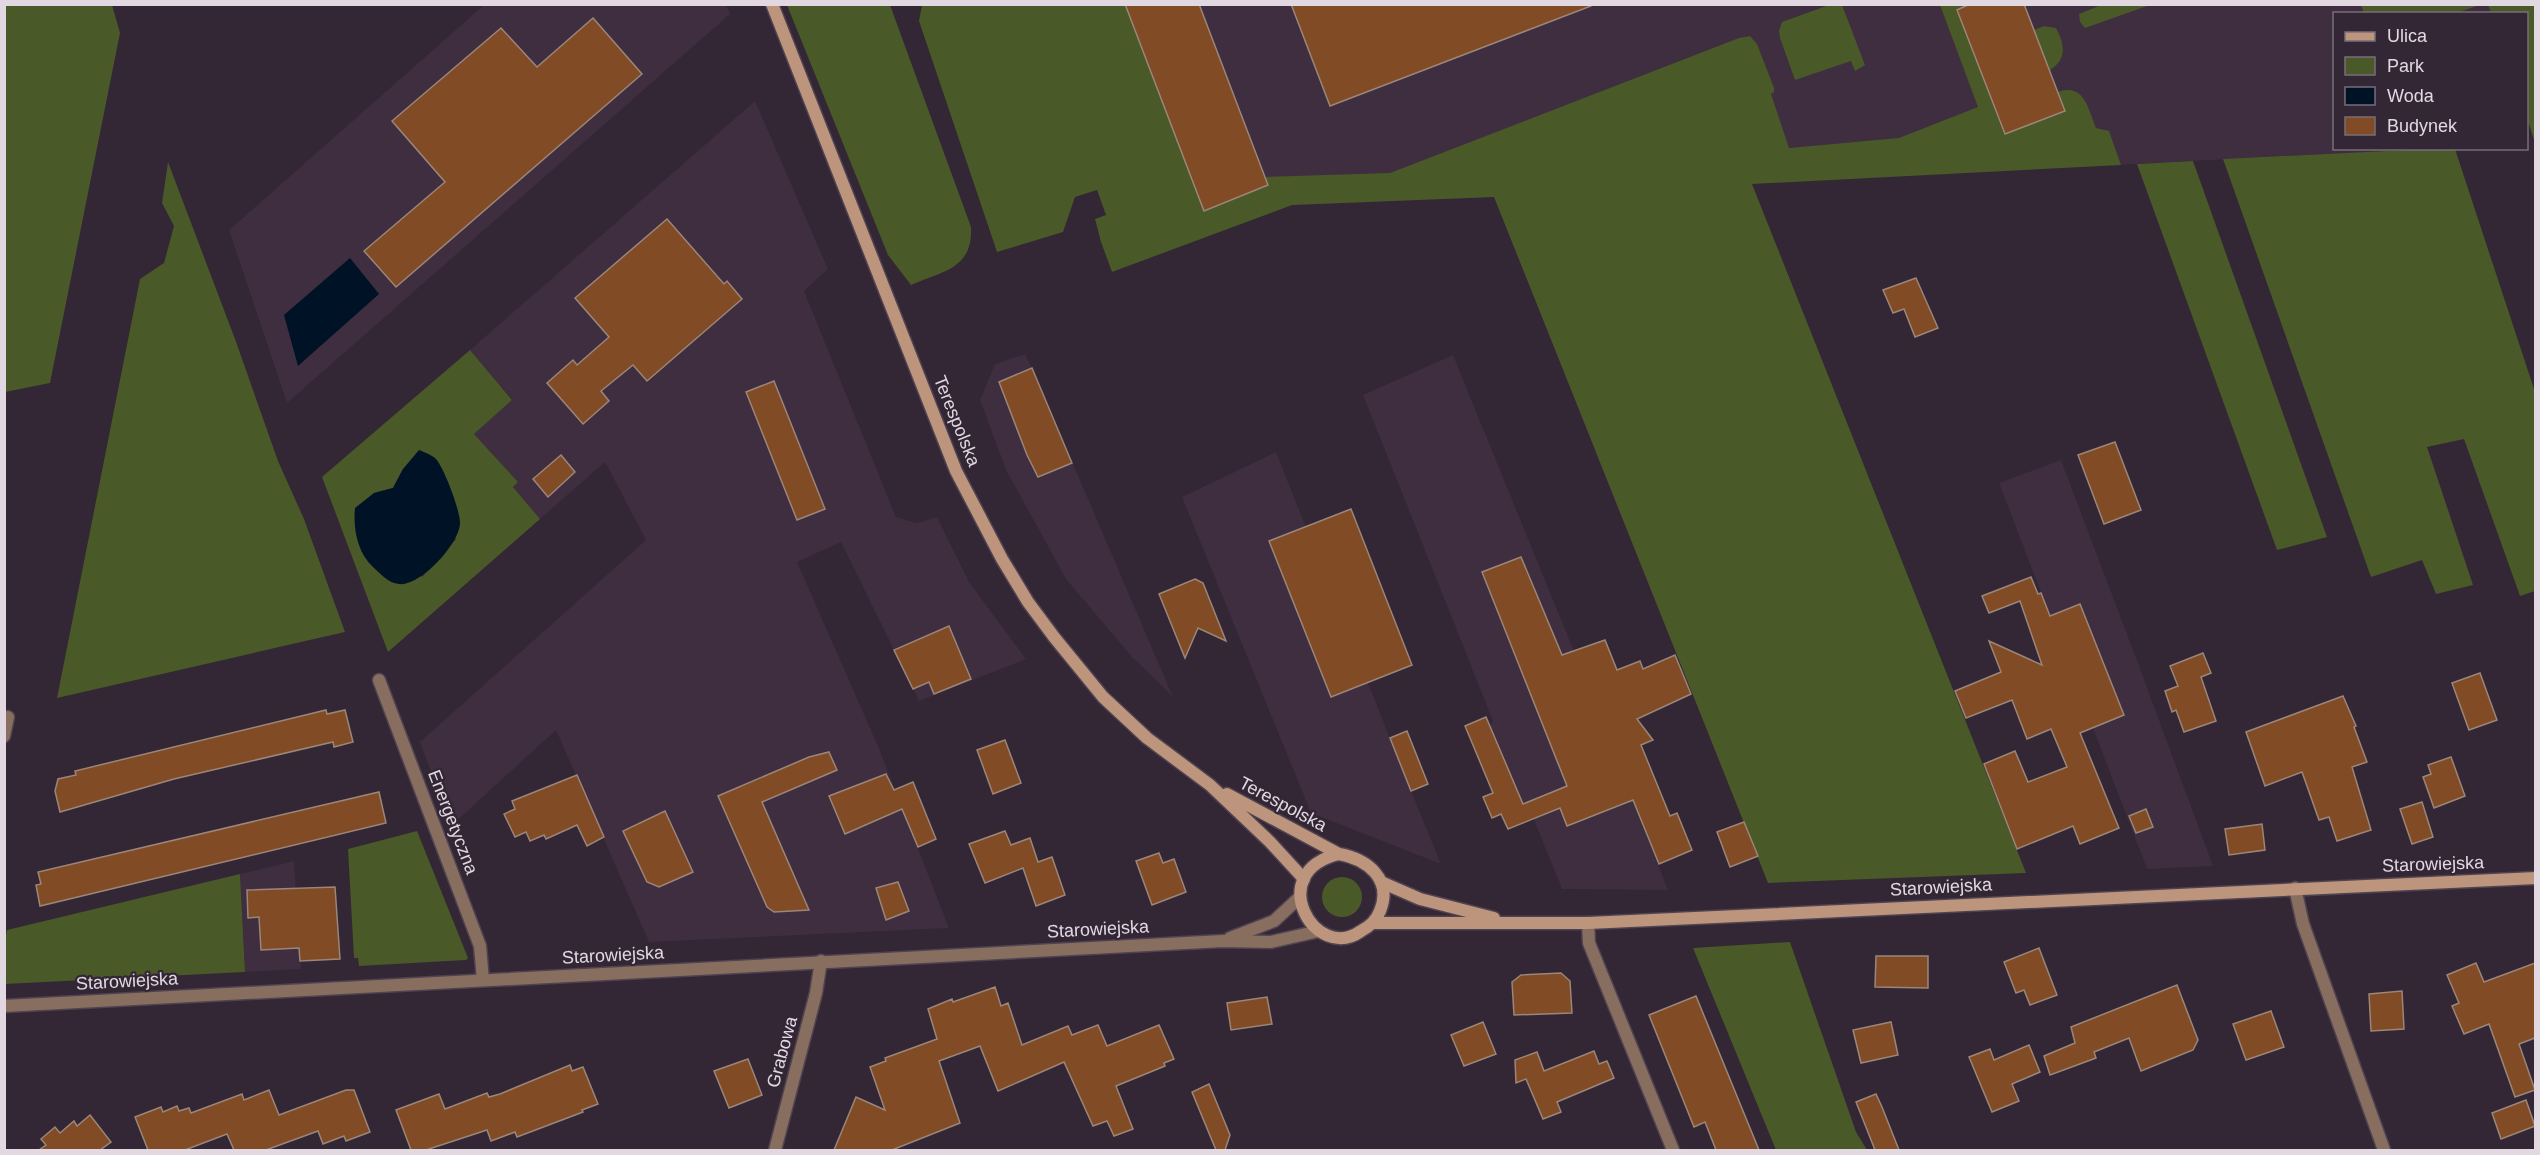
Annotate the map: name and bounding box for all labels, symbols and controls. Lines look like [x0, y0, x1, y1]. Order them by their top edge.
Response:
legend [2333, 12, 2528, 150]
text: Ulica [2387, 26, 2428, 46]
text: Park [2387, 56, 2425, 76]
text: Woda [2387, 86, 2435, 106]
text: Budynek [2387, 116, 2458, 136]
street label: Terespolska [930, 373, 985, 470]
street label: Energetyczna [424, 767, 482, 878]
street label: Terespolska [1236, 773, 1331, 836]
street label: Starowiejska [2382, 852, 2485, 876]
street label: Starowiejska [1890, 874, 1993, 900]
street label: Starowiejska [1047, 916, 1150, 942]
street label: Starowiejska [562, 942, 665, 968]
street label: Starowiejska [76, 968, 179, 994]
street label: Grabowa [763, 1013, 801, 1090]

